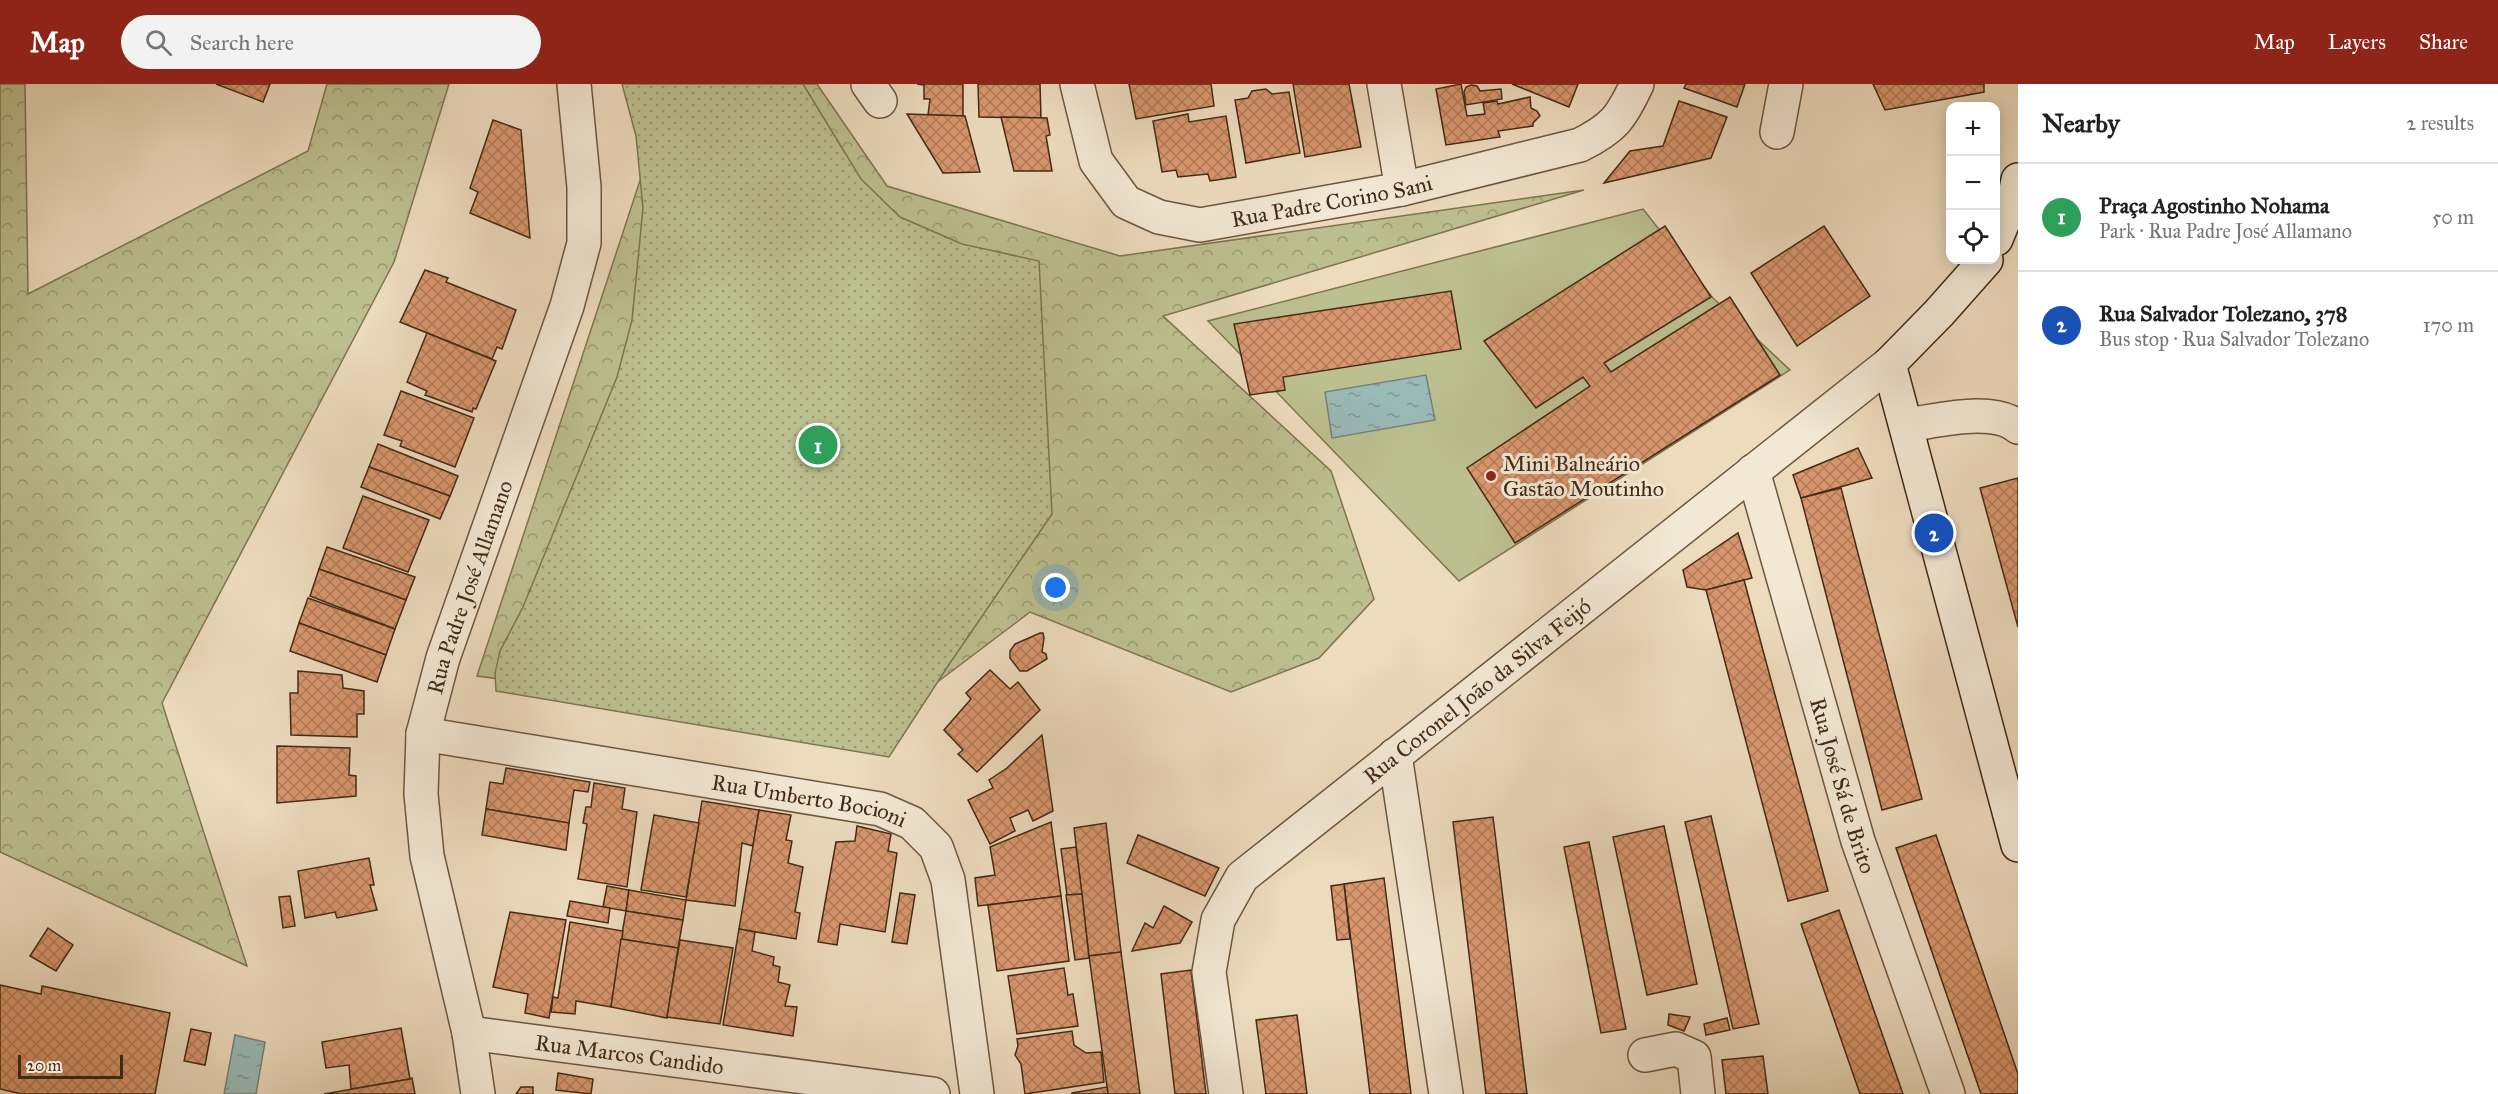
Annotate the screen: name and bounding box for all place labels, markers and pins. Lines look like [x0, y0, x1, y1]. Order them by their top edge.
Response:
pin: 1 [798, 422, 838, 468]
place label: Mini Balneário Gastão Moutinho [1503, 450, 1664, 502]
marker: Mini Balneário Gastão Moutinho [1484, 469, 1498, 483]
pin: 2 [1914, 510, 1954, 556]

